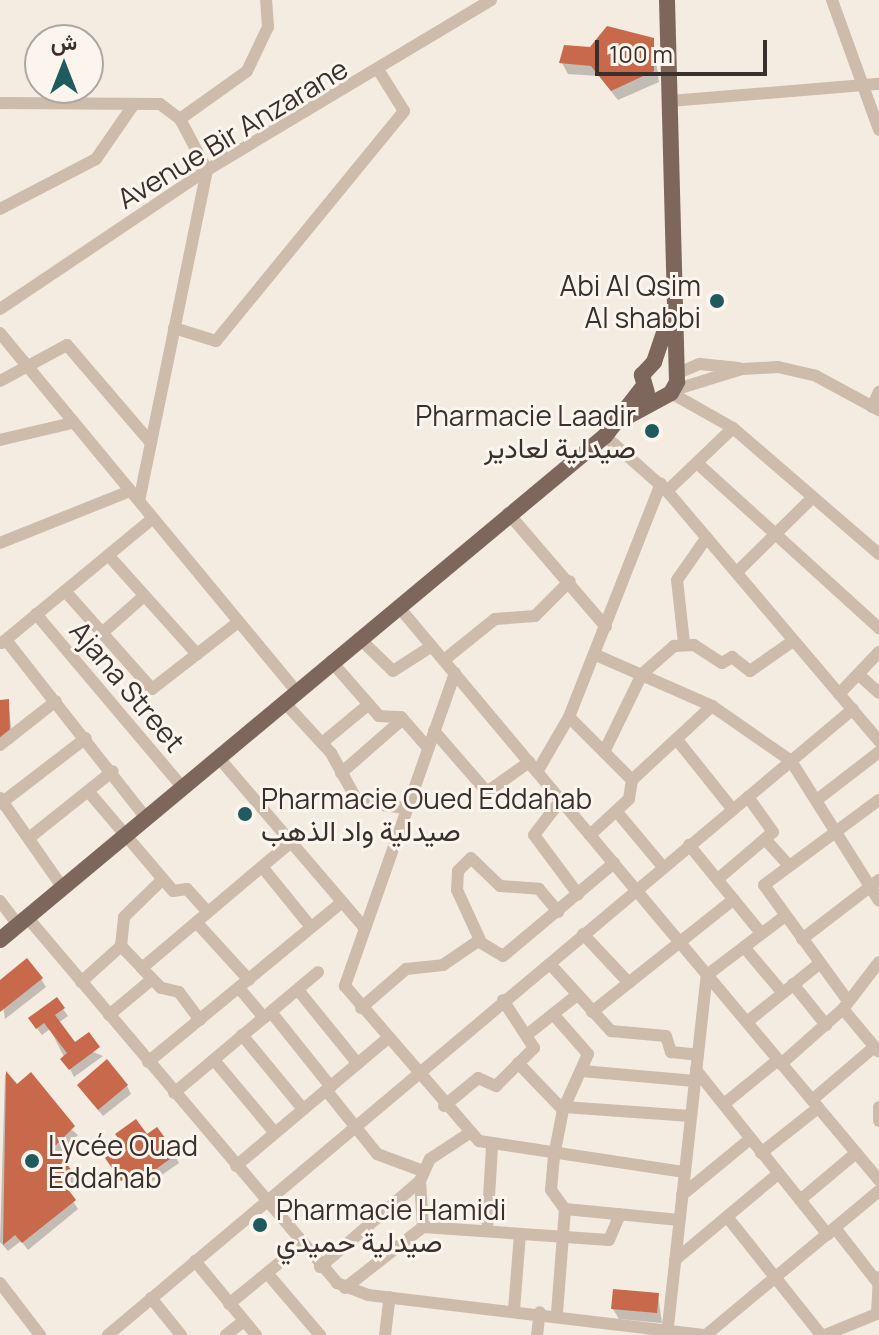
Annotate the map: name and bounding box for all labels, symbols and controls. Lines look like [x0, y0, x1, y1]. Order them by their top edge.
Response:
north arrow [24, 24, 104, 104]
scale bar [599, 24, 771, 74]
text: ش [51, 27, 77, 57]
text: 100 m [609, 37, 673, 70]
street label: Avenue Bir Anzarane [111, 51, 353, 215]
place label: Abi Al Qsim Al shabbi [559, 268, 701, 334]
marker: Abi Al Qsim Al shabbi [708, 292, 726, 310]
place label: Pharmacie Laadir صيدلية لعادير [415, 398, 636, 464]
marker: Pharmacie Laadir صيدلية لعادير [643, 422, 661, 440]
street label: Ajana Street [64, 614, 192, 758]
place label: Pharmacie Oued Eddahab صيدلية واد الذهب [261, 781, 592, 847]
marker: Pharmacie Oued Eddahab صيدلية واد الذهب [236, 805, 254, 823]
place label: Lycée Ouad Eddahab [48, 1128, 198, 1194]
marker: Lycée Ouad Eddahab [23, 1152, 41, 1170]
place label: Pharmacie Hamidi صيدلية حميدي [276, 1192, 506, 1258]
marker: Pharmacie Hamidi صيدلية حميدي [251, 1216, 269, 1234]

